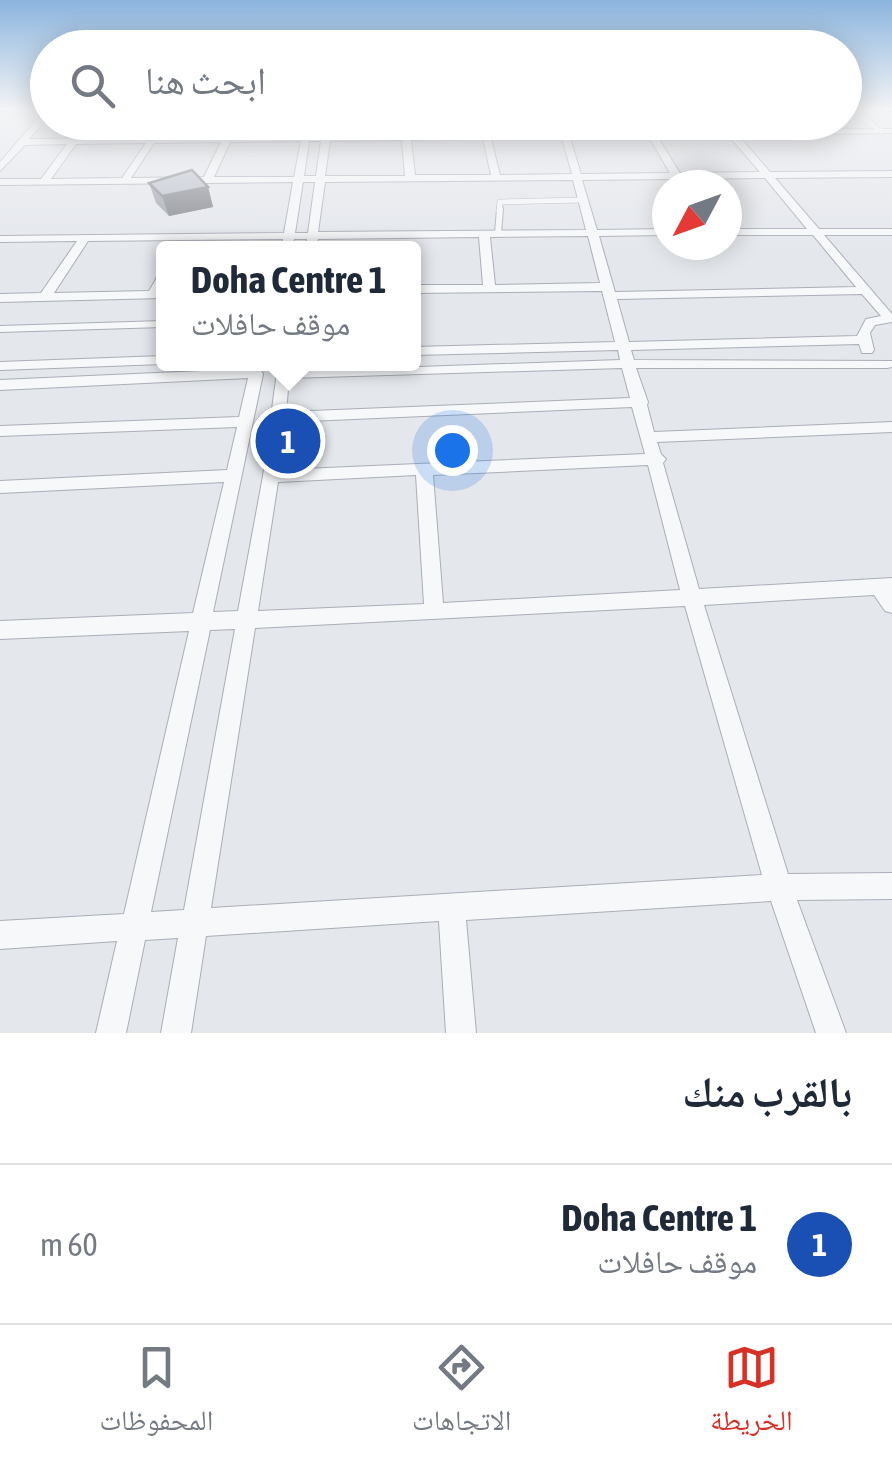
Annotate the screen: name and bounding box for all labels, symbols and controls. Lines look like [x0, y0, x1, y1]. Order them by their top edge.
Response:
search box [30, 30, 862, 140]
icon: search [65, 58, 120, 113]
text: ابحث هنا [145, 59, 266, 102]
north arrow [652, 170, 742, 260]
popup [156, 241, 421, 371]
text: Doha Centre 1 [191, 258, 386, 301]
text: موقف حافلات [191, 305, 350, 342]
pin: 1 [256, 404, 320, 478]
your location [427, 425, 478, 476]
text: بالقرب منك [682, 1068, 852, 1116]
text: Doha Centre 1 [561, 1196, 757, 1239]
text: 60 m [40, 1226, 98, 1263]
text: 1 [812, 1226, 827, 1263]
text: موقف حافلات [597, 1243, 757, 1280]
tab: المحفوظات [99, 1340, 213, 1448]
tab: الاتجاهات [412, 1340, 511, 1448]
tab: الخريطة [710, 1340, 793, 1448]

